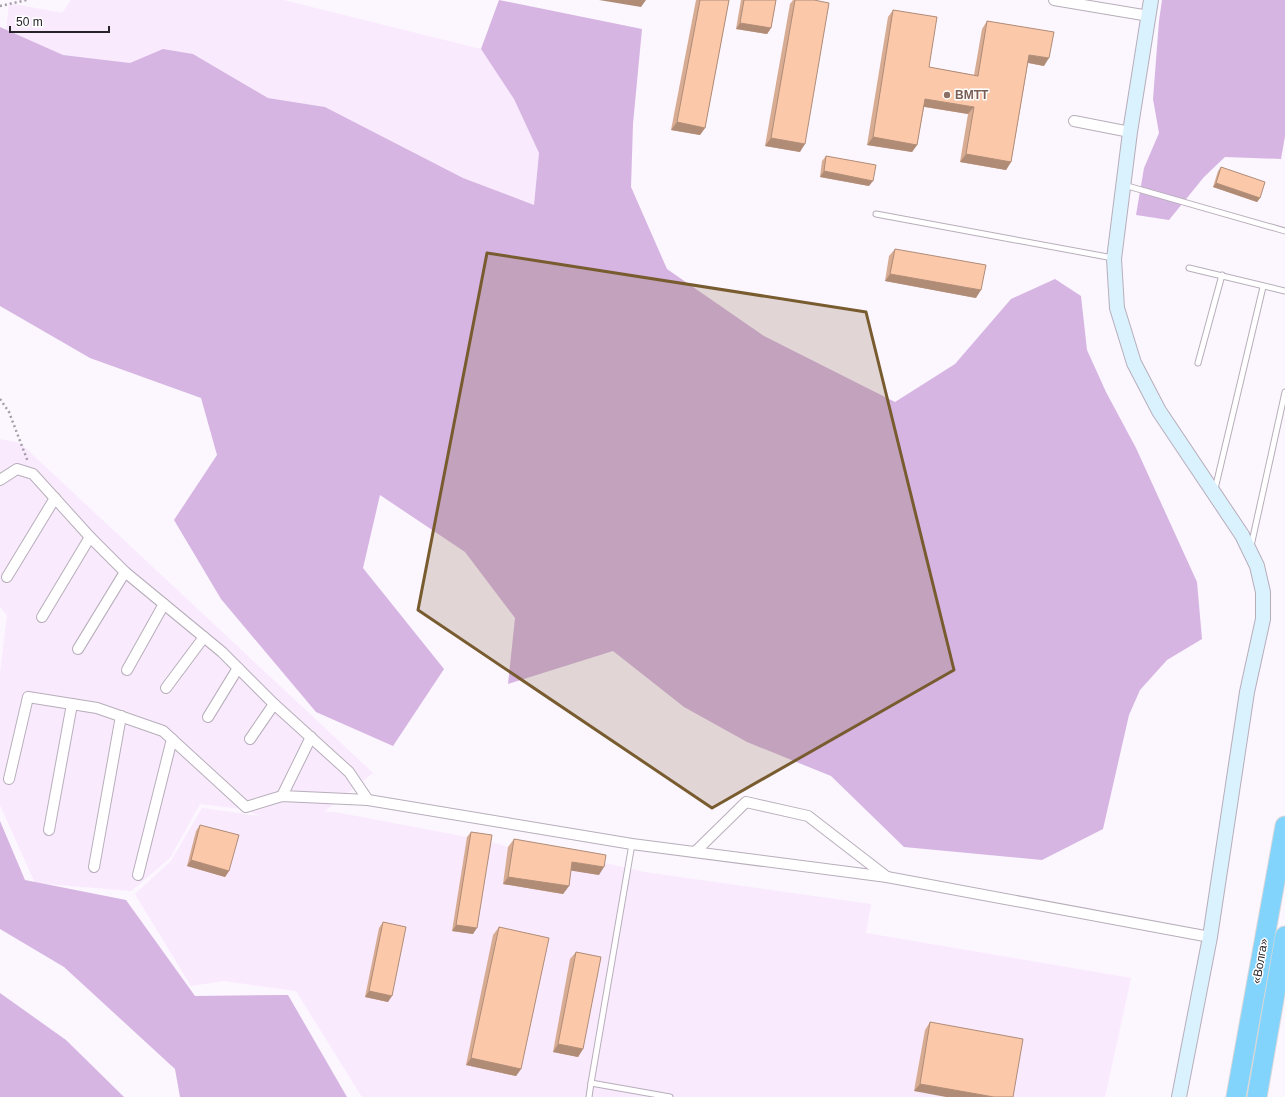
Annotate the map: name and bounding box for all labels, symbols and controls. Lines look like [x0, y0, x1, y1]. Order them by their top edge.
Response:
scale bar [10, 8, 109, 34]
text: 50 m [16, 15, 43, 29]
place label: ВМТТ [955, 88, 989, 102]
marker: ВМТТ [942, 90, 952, 100]
street label: «Волга» [1249, 937, 1271, 985]

